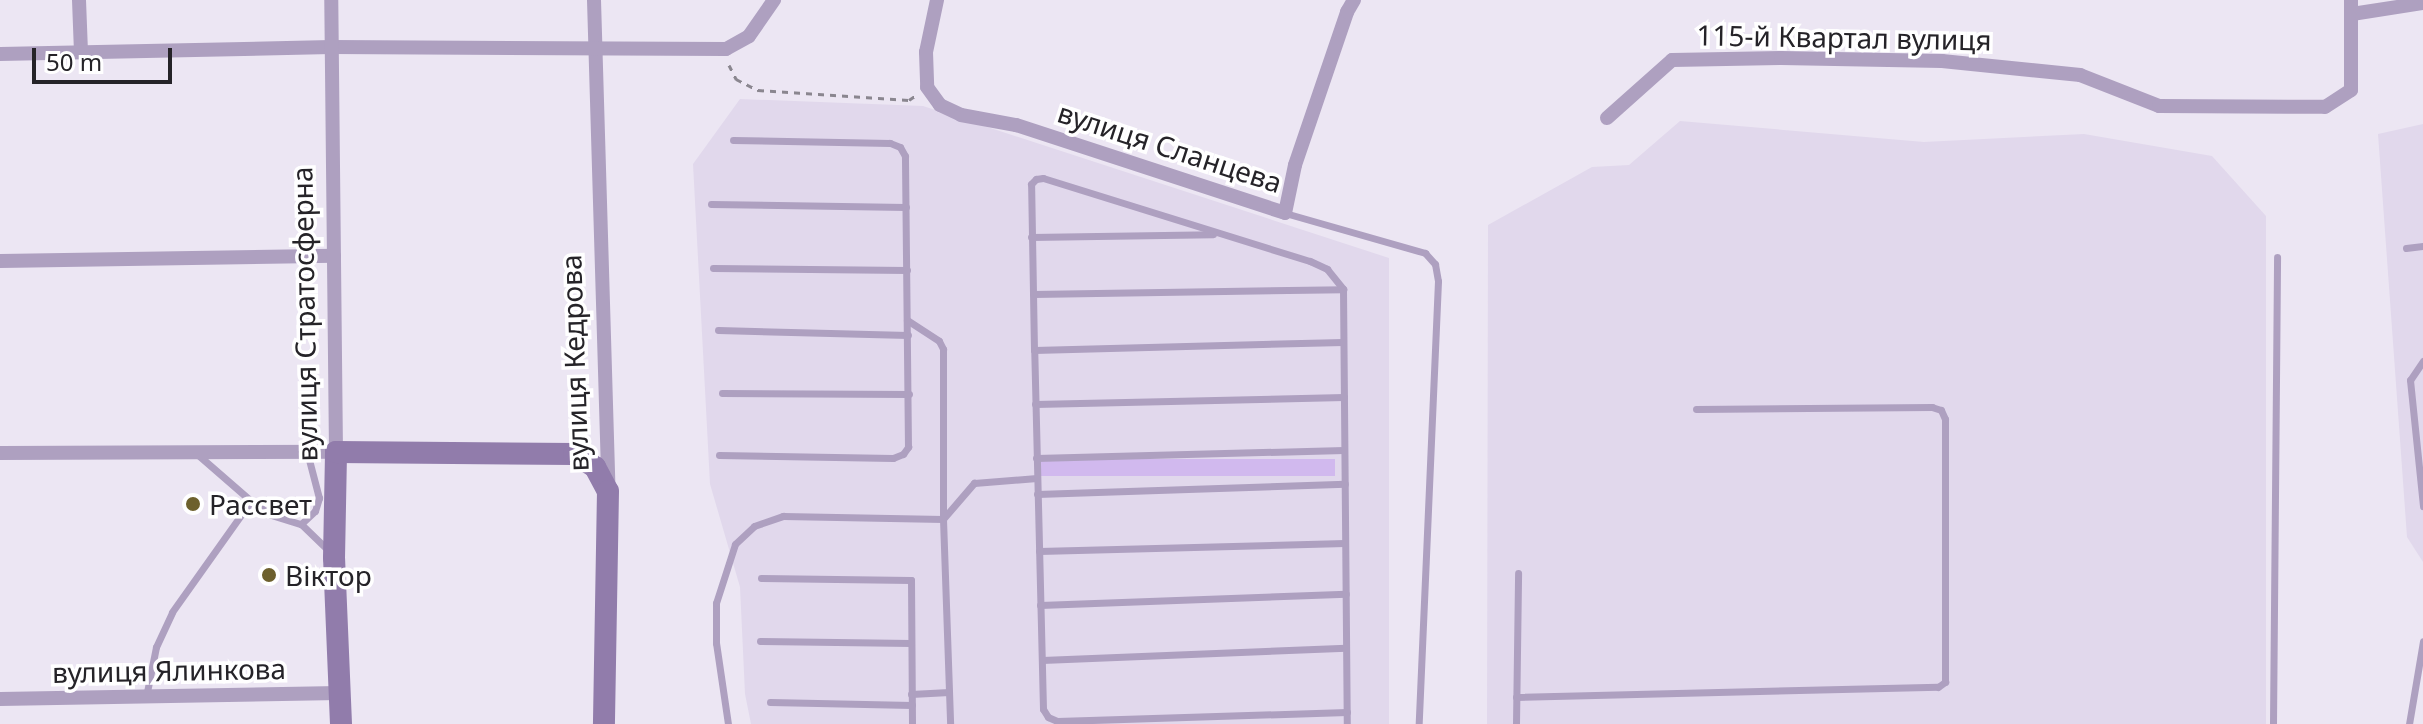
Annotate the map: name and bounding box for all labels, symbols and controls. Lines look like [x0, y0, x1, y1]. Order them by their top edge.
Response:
street label: 115-й Квартал вулиця [1696, 18, 1992, 56]
scale bar [36, 32, 176, 82]
text: 50 m [46, 45, 102, 78]
street label: вулиця Сланцева [1054, 95, 1286, 199]
street label: вулиця Стратосферна [285, 166, 323, 462]
street label: вулиця Кедрова [553, 254, 595, 472]
place label: Рассвет [209, 487, 312, 521]
marker: Рассвет [184, 495, 202, 513]
place label: Віктор [285, 558, 372, 592]
marker: Віктор [260, 566, 278, 584]
street label: вулиця Ялинкова [52, 651, 286, 689]

